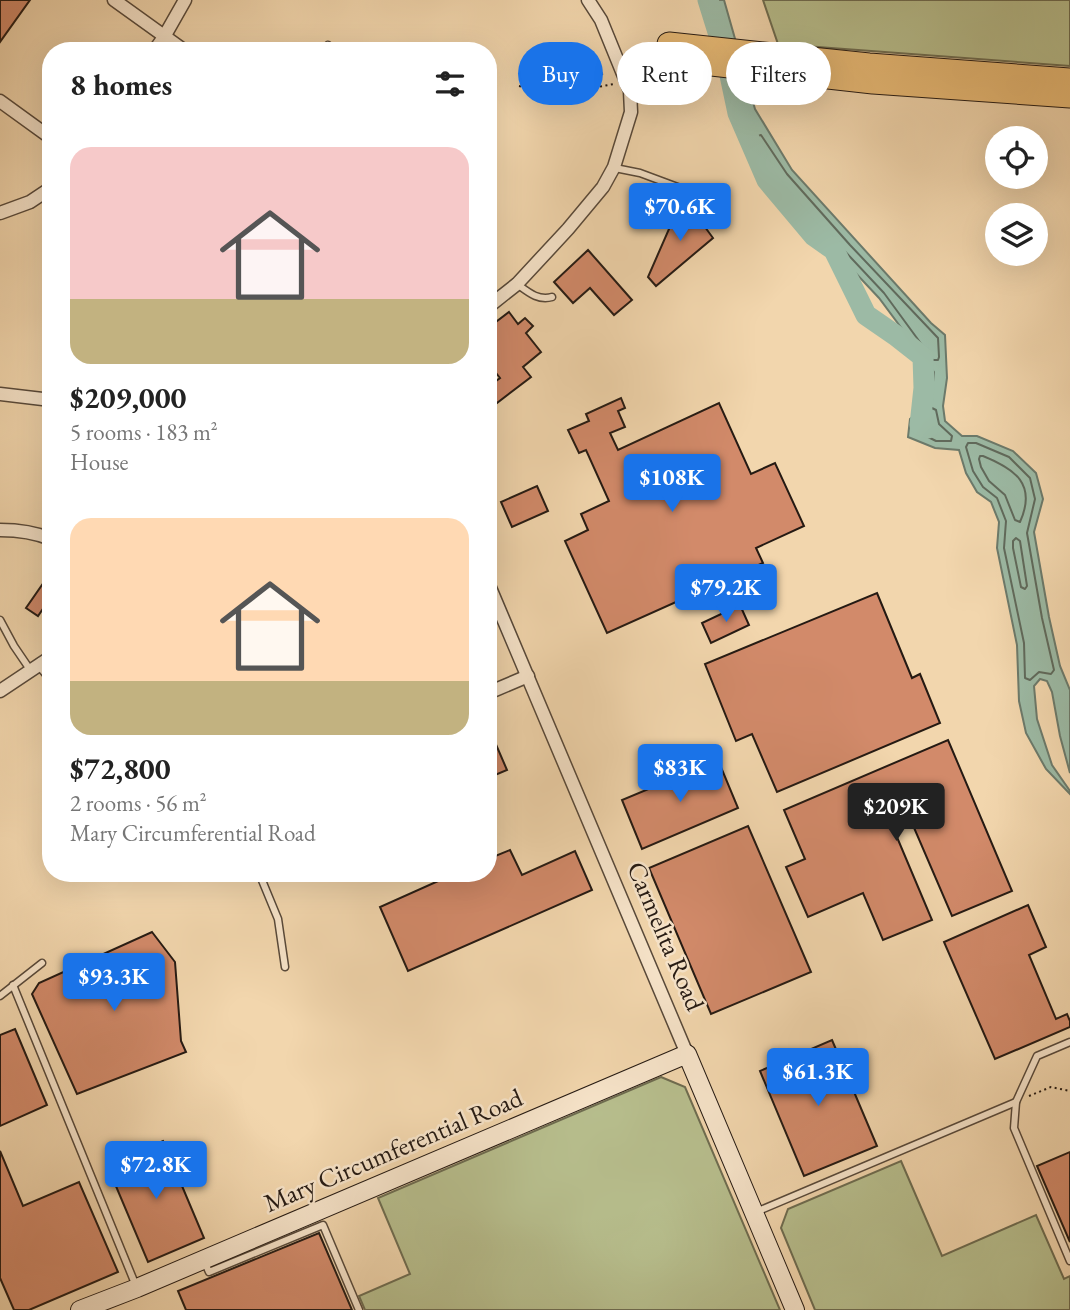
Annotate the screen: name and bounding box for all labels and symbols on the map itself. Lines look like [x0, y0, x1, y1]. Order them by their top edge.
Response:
pin: $70.6K [623, 184, 737, 243]
pin: $108K [623, 454, 721, 514]
pin: $79.2K [669, 564, 783, 624]
pin: $83K [639, 744, 721, 804]
pin: $209K [847, 784, 945, 843]
street label: Carmelita Road [619, 856, 713, 1016]
pin: $93.3K [57, 954, 171, 1013]
pin: $61.3K [761, 1048, 875, 1108]
street label: Mary Circumferential Road [259, 1080, 528, 1220]
pin: $72.8K [99, 1142, 213, 1201]

